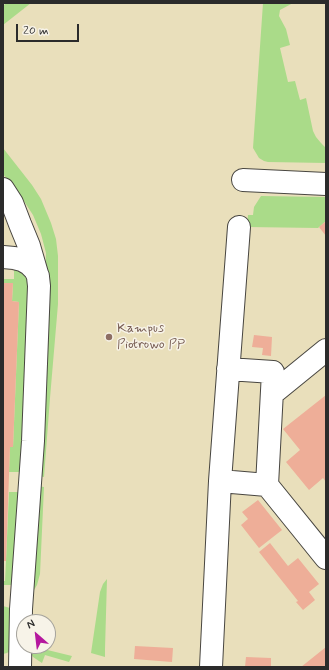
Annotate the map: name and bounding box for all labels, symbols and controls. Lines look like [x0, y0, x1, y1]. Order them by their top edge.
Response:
scale bar [18, 16, 81, 42]
text: 20 m [23, 23, 49, 39]
place label: Kampus Piotrowo PP [117, 321, 185, 354]
marker: Kampus Piotrowo PP [104, 332, 114, 342]
north arrow [16, 614, 56, 654]
text: N [24, 616, 37, 632]

